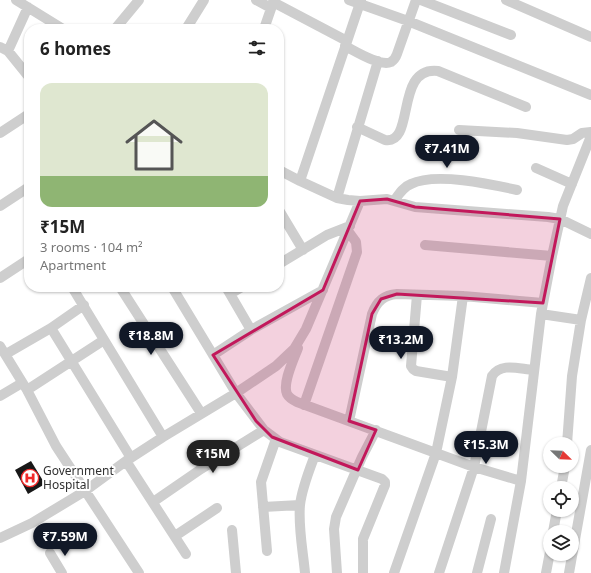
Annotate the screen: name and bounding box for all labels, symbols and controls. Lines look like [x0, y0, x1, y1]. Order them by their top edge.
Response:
text: 6 homes [40, 37, 111, 60]
icon: filters [246, 37, 268, 59]
icon: home [118, 109, 190, 181]
pin: ₹7.41M [414, 135, 480, 169]
text: ₹7.41M [424, 139, 470, 157]
text: ₹15M [40, 215, 85, 238]
text: 3 rooms · 104 m² [40, 238, 143, 256]
text: Apartment [40, 256, 106, 274]
pin: ₹18.8M [118, 322, 184, 356]
text: ₹18.8M [128, 326, 174, 344]
pin: ₹13.2M [368, 326, 434, 360]
text: ₹13.2M [378, 330, 424, 348]
pin: ₹15.3M [453, 431, 519, 465]
text: ₹15.3M [463, 435, 509, 453]
north arrow [543, 437, 579, 473]
map controls [543, 437, 579, 561]
pin: ₹15M [189, 440, 237, 474]
text: ₹15M [196, 444, 230, 462]
place label: Government Hospital [43, 462, 114, 493]
hospital icon: Government Hospital [20, 468, 40, 488]
button: locate [543, 481, 579, 517]
pin: ₹7.59M [32, 523, 98, 557]
button: layers [543, 525, 579, 561]
text: ₹7.59M [42, 527, 88, 545]

